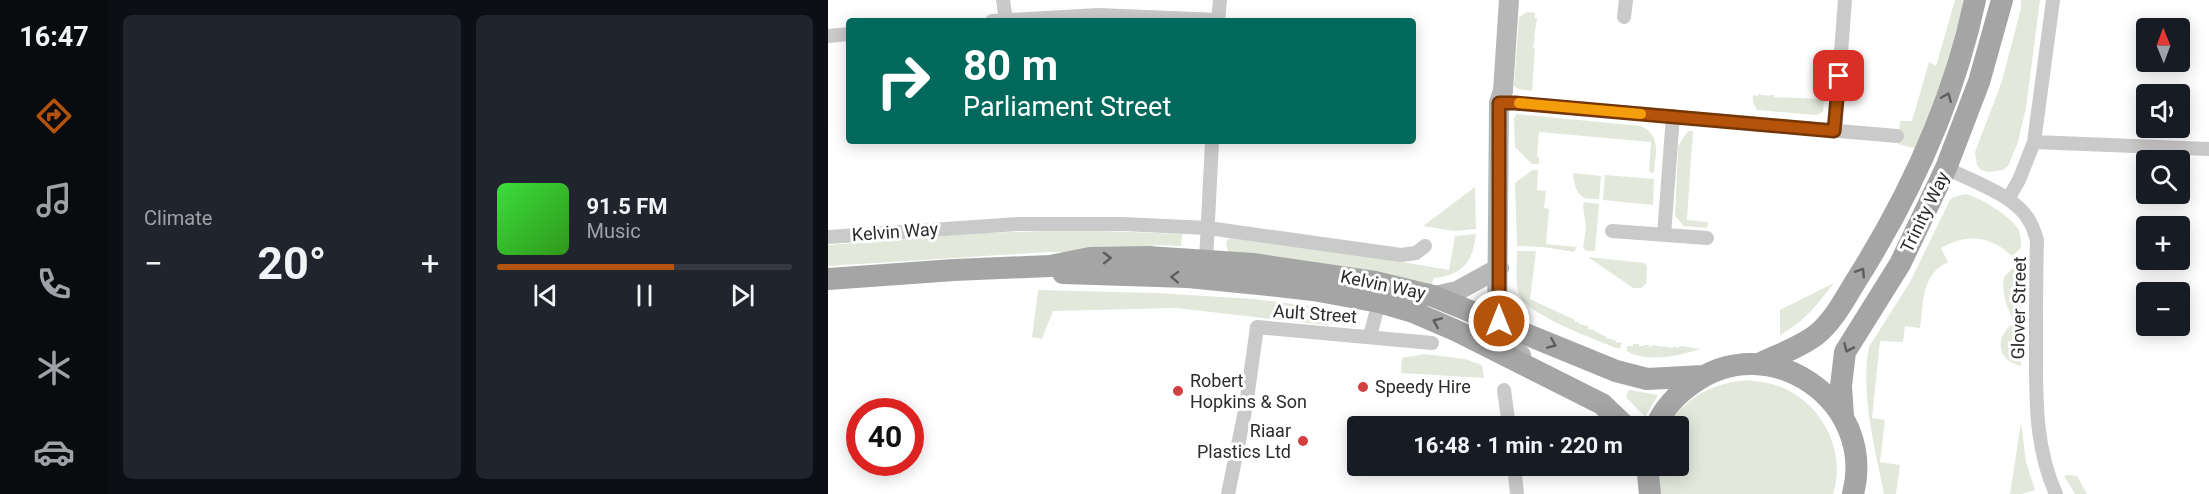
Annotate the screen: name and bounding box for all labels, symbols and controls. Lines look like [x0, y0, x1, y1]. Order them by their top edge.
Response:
north arrow [2136, 18, 2190, 72]
map controls [2136, 18, 2190, 336]
text: 16:47 [19, 21, 89, 53]
text: 80 m [963, 41, 1058, 90]
icon: right [864, 42, 942, 120]
pin [1813, 50, 1864, 101]
icon: arrive [1822, 59, 1855, 92]
button: sound [2136, 84, 2190, 138]
text: Parliament Street [963, 91, 1171, 123]
one-way arrow [1940, 93, 1952, 104]
icon: directions [33, 95, 75, 137]
button: search [2136, 150, 2190, 204]
street label: Trinity Way [1896, 167, 1953, 256]
icon: music [33, 179, 75, 221]
text: 91.5 FM [587, 194, 668, 219]
text: Climate [144, 206, 212, 230]
button: + [2136, 216, 2190, 270]
street label: Kelvin Way [851, 218, 939, 245]
text: Music [587, 219, 641, 243]
text: 20° [257, 237, 326, 290]
text: − [144, 244, 163, 283]
text: + [421, 244, 440, 283]
one-way arrow [1103, 252, 1112, 264]
street label: Glover Street [2007, 256, 2030, 360]
icon: phone [33, 263, 75, 305]
street label: Kelvin Way [1339, 265, 1428, 304]
one-way arrow [1854, 268, 1866, 278]
one-way arrow [1171, 271, 1180, 283]
icon: previous [529, 279, 562, 312]
icon: pause [628, 279, 661, 312]
icon: next [726, 279, 759, 312]
button: − [2136, 282, 2190, 336]
position arrow [1467, 289, 1531, 353]
street label: Ault Street [1273, 300, 1358, 327]
one-way arrow [1433, 317, 1444, 329]
one-way arrow [1546, 337, 1557, 349]
one-way arrow [1844, 342, 1856, 353]
icon: climate [33, 347, 75, 389]
place label: Robert Hopkins & Son [1190, 370, 1307, 412]
place label: Speedy Hire [1375, 376, 1471, 397]
marker: Speedy Hire [1356, 380, 1370, 394]
marker: Robert Hopkins & Son [1171, 384, 1185, 398]
speed limit sign: 40 [846, 398, 924, 476]
place label: Riaar Plastics Ltd [1197, 420, 1291, 462]
icon: car [33, 431, 75, 473]
text: 16:48 · 1 min · 220 m [1413, 433, 1623, 458]
marker: Riaar Plastics Ltd [1296, 434, 1310, 448]

